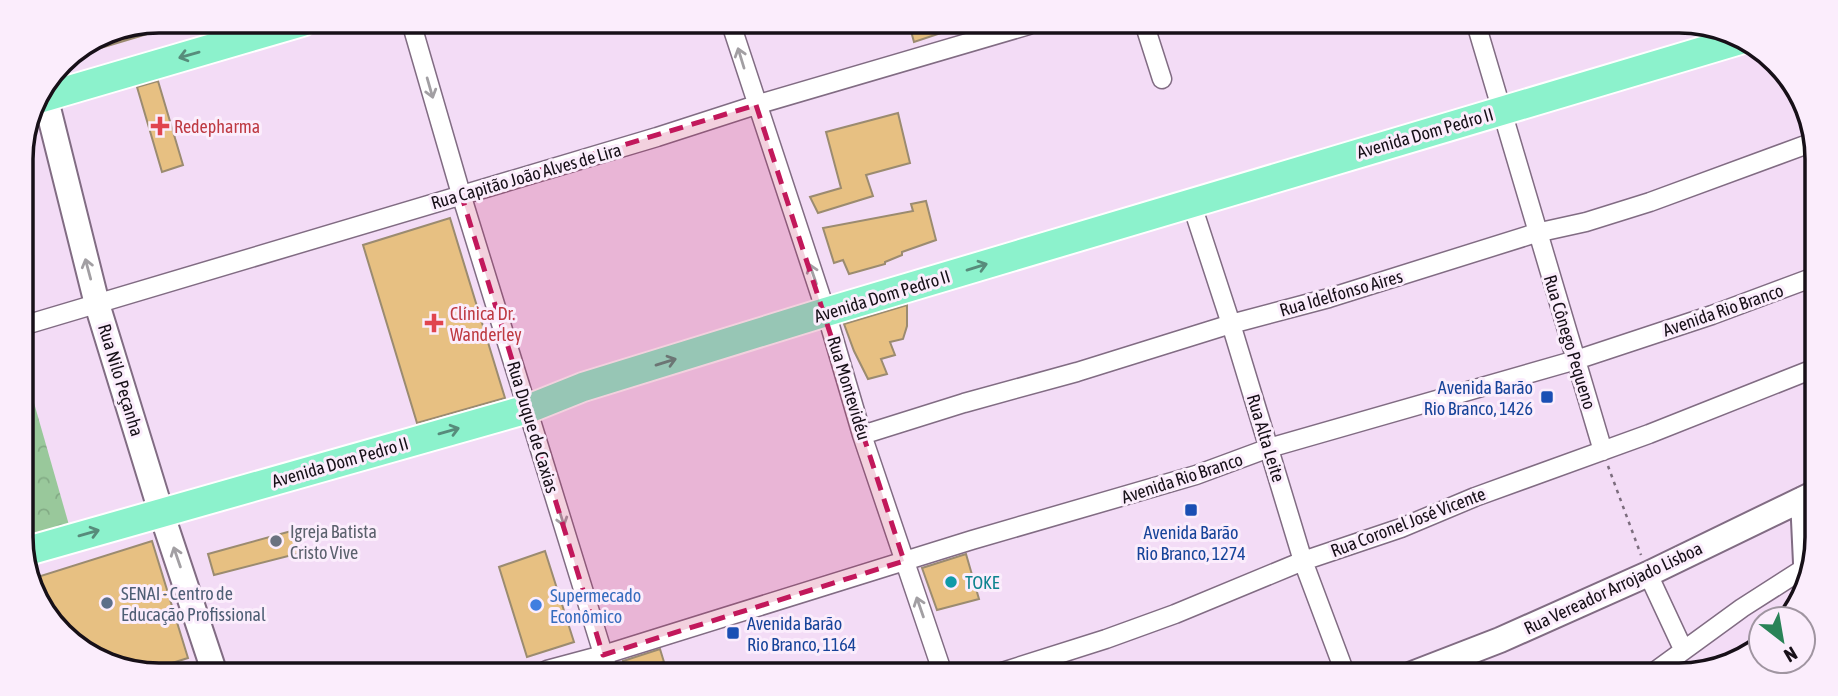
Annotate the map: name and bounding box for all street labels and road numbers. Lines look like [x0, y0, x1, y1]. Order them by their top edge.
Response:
street label: Avenida Dom Pedro II [1354, 103, 1496, 163]
street label: Rua Capitão João Alves de Lira [428, 139, 624, 213]
street label: Avenida Dom Pedro II [811, 265, 953, 327]
street label: Rua Idelfonso Aires [1277, 265, 1405, 321]
street label: Rua Cônego Pequeno [1540, 272, 1600, 412]
street label: Avenida Rio Branco [1660, 280, 1786, 340]
street label: Rua Nilo Peçanha [94, 321, 148, 439]
street label: Rua Montevidéu [823, 333, 875, 443]
street label: Rua Duque de Caxias [503, 358, 563, 496]
street label: Rua Alta Leite [1243, 392, 1289, 484]
street label: Avenida Dom Pedro II [269, 432, 411, 492]
street label: Avenida Rio Branco [1119, 449, 1245, 507]
street label: Rua Coronel José Vicente [1328, 483, 1488, 561]
street label: Rua Vereador Arrojado Lisboa [1521, 537, 1705, 639]

